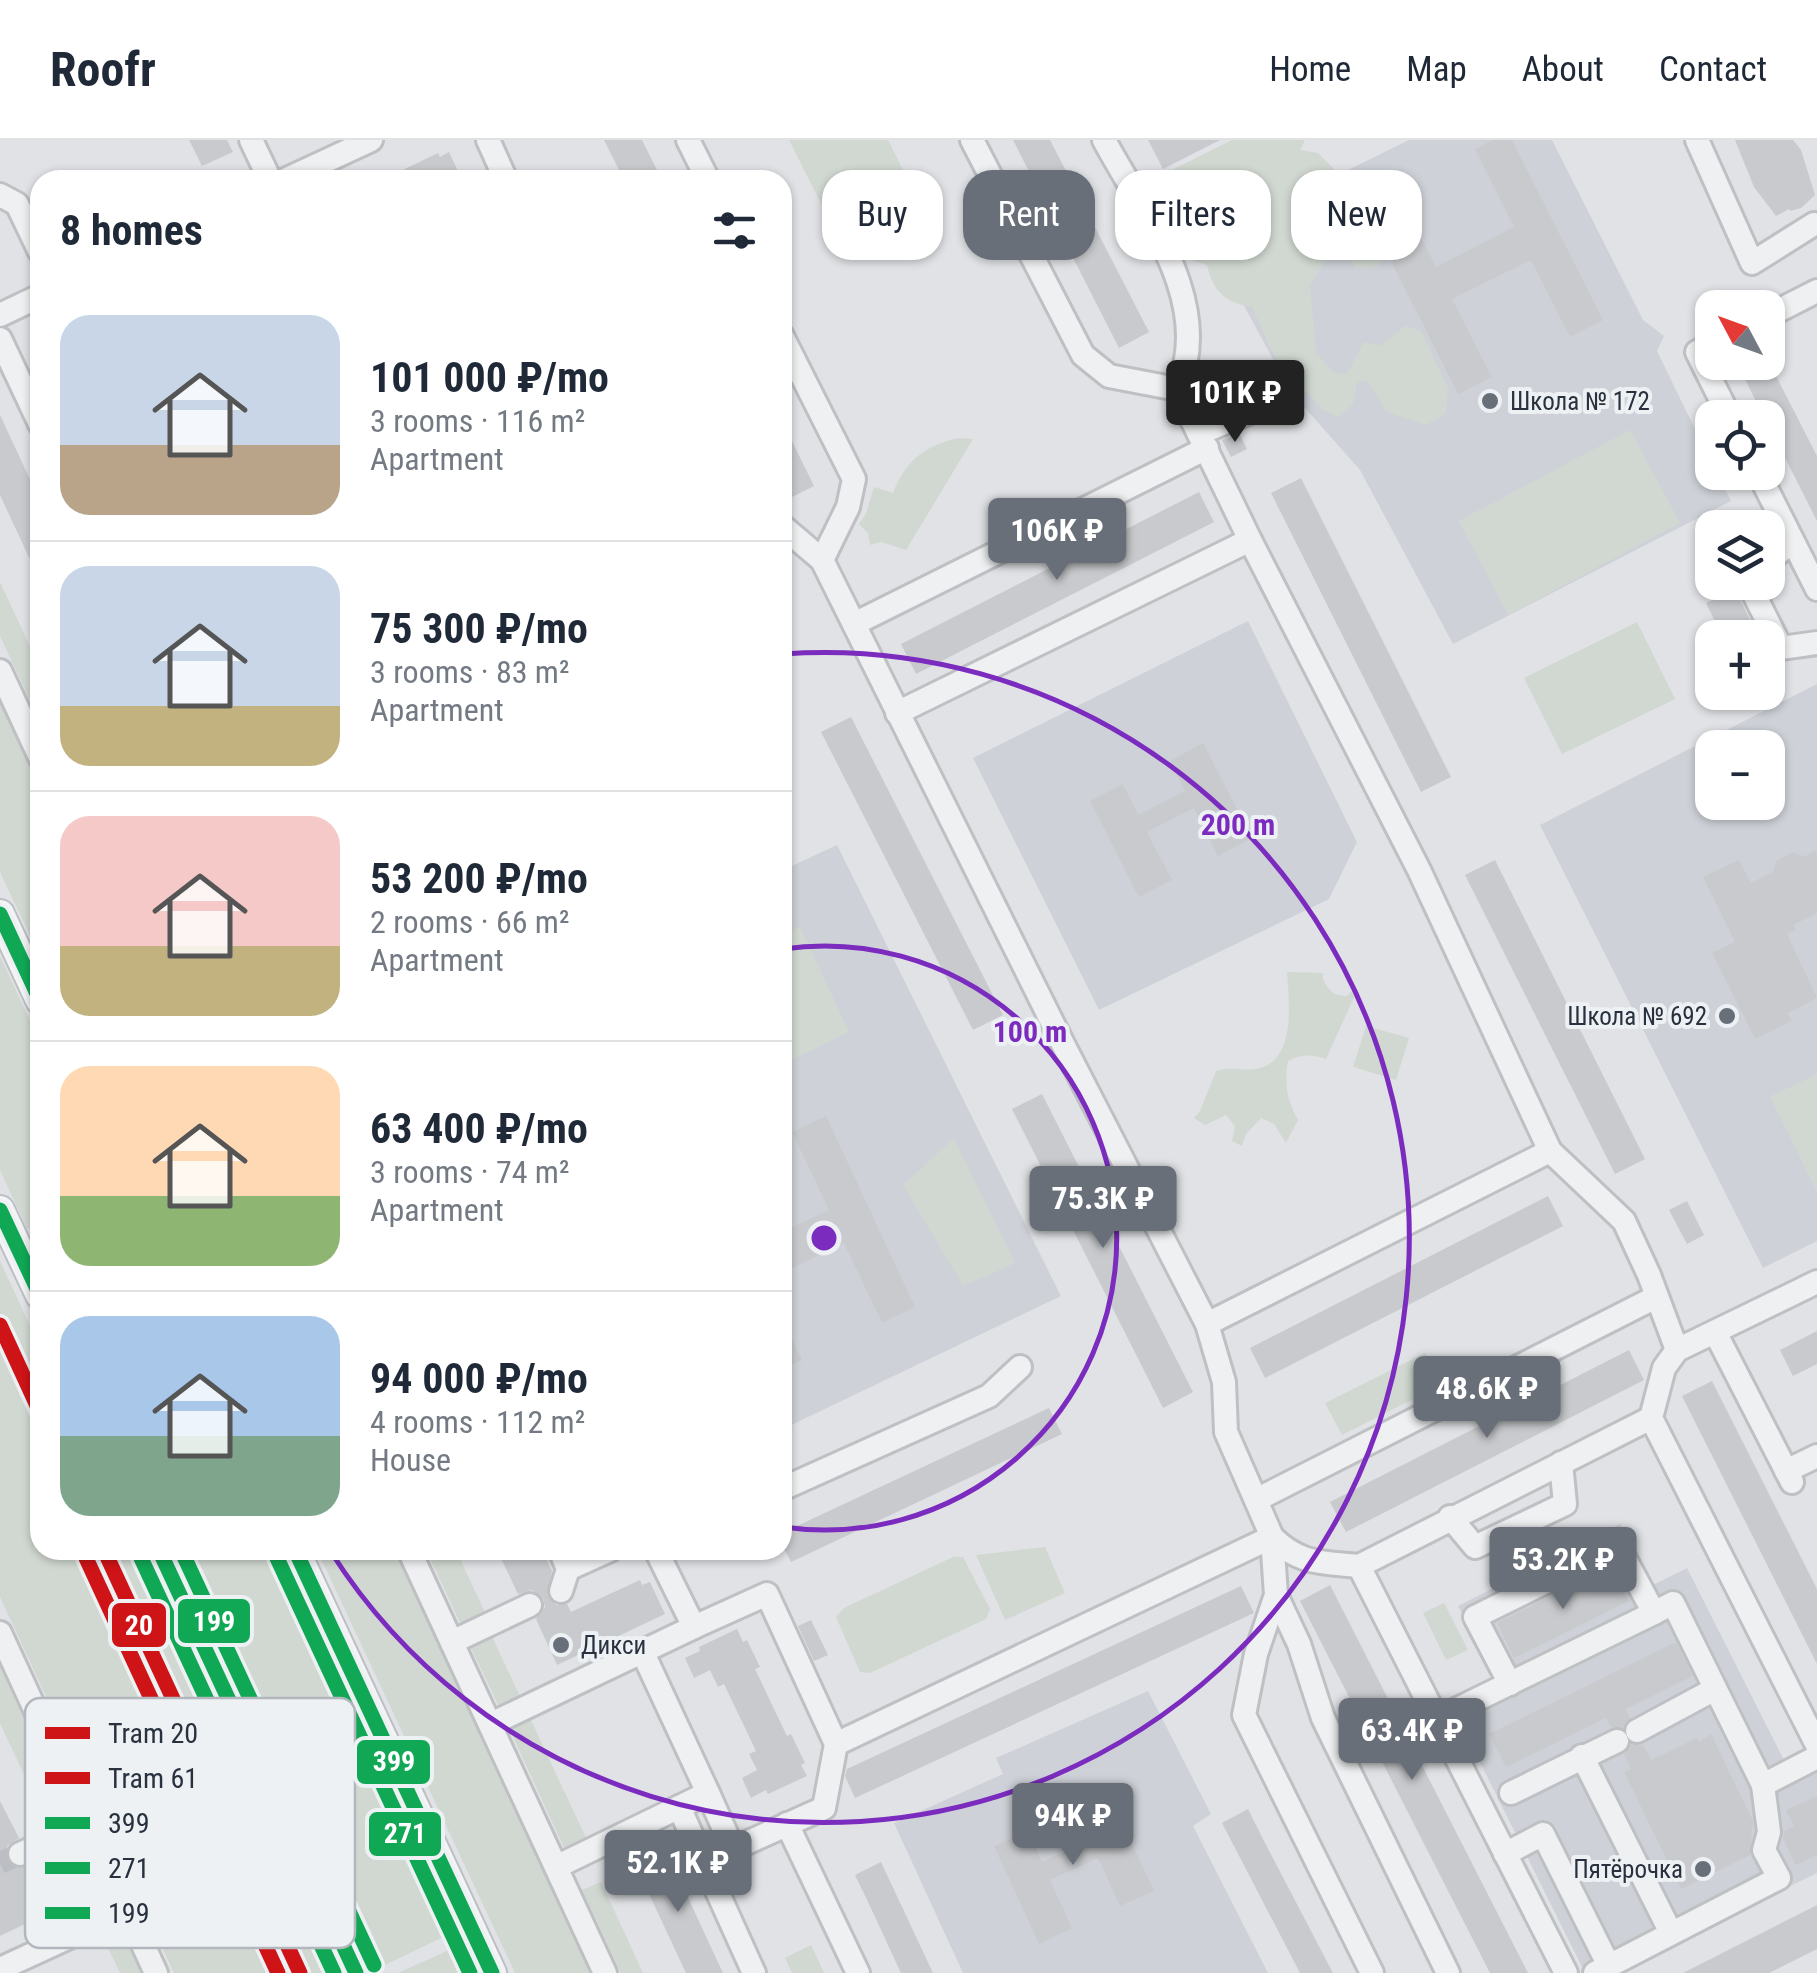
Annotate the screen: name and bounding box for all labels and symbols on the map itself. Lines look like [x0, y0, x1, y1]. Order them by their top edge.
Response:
north arrow [1695, 290, 1785, 380]
pin: 101K ₽ [1154, 360, 1316, 445]
place label: Школа № 172 [1510, 387, 1650, 416]
marker: Школа № 172 [1479, 390, 1501, 412]
pin: 106K ₽ [976, 498, 1138, 583]
text: 200 m [1201, 807, 1275, 842]
place label: Школа № 692 [1567, 1002, 1707, 1031]
marker: Школа № 692 [1716, 1005, 1738, 1027]
text: 100 m [993, 1014, 1067, 1049]
pin: 75.3K ₽ [1011, 1166, 1195, 1251]
centre of rings [806, 1220, 842, 1256]
pin: 48.6K ₽ [1395, 1356, 1579, 1441]
pin: 53.2K ₽ [1471, 1527, 1655, 1612]
line badge: 199 [176, 1597, 252, 1645]
line badge: 20 [110, 1601, 168, 1649]
text: 199 [193, 1605, 235, 1638]
text: 20 [125, 1609, 153, 1642]
place label: Дикси [581, 1631, 646, 1660]
marker: Дикси [550, 1634, 572, 1656]
legend [25, 1698, 355, 1948]
pin: 63.4K ₽ [1320, 1698, 1504, 1783]
text: Tram 20 [108, 1717, 198, 1750]
line badge: 399 [355, 1738, 432, 1786]
text: 399 [373, 1745, 415, 1778]
text: Tram 61 [108, 1762, 198, 1795]
pin: 94K ₽ [1003, 1783, 1143, 1868]
text: 399 [108, 1807, 149, 1840]
line badge: 271 [367, 1810, 443, 1858]
text: 271 [384, 1817, 426, 1850]
pin: 52.1K ₽ [586, 1830, 770, 1915]
text: 271 [108, 1852, 149, 1885]
place label: Пятёрочка [1573, 1855, 1683, 1884]
marker: Пятёрочка [1692, 1858, 1714, 1880]
text: 199 [108, 1897, 149, 1930]

